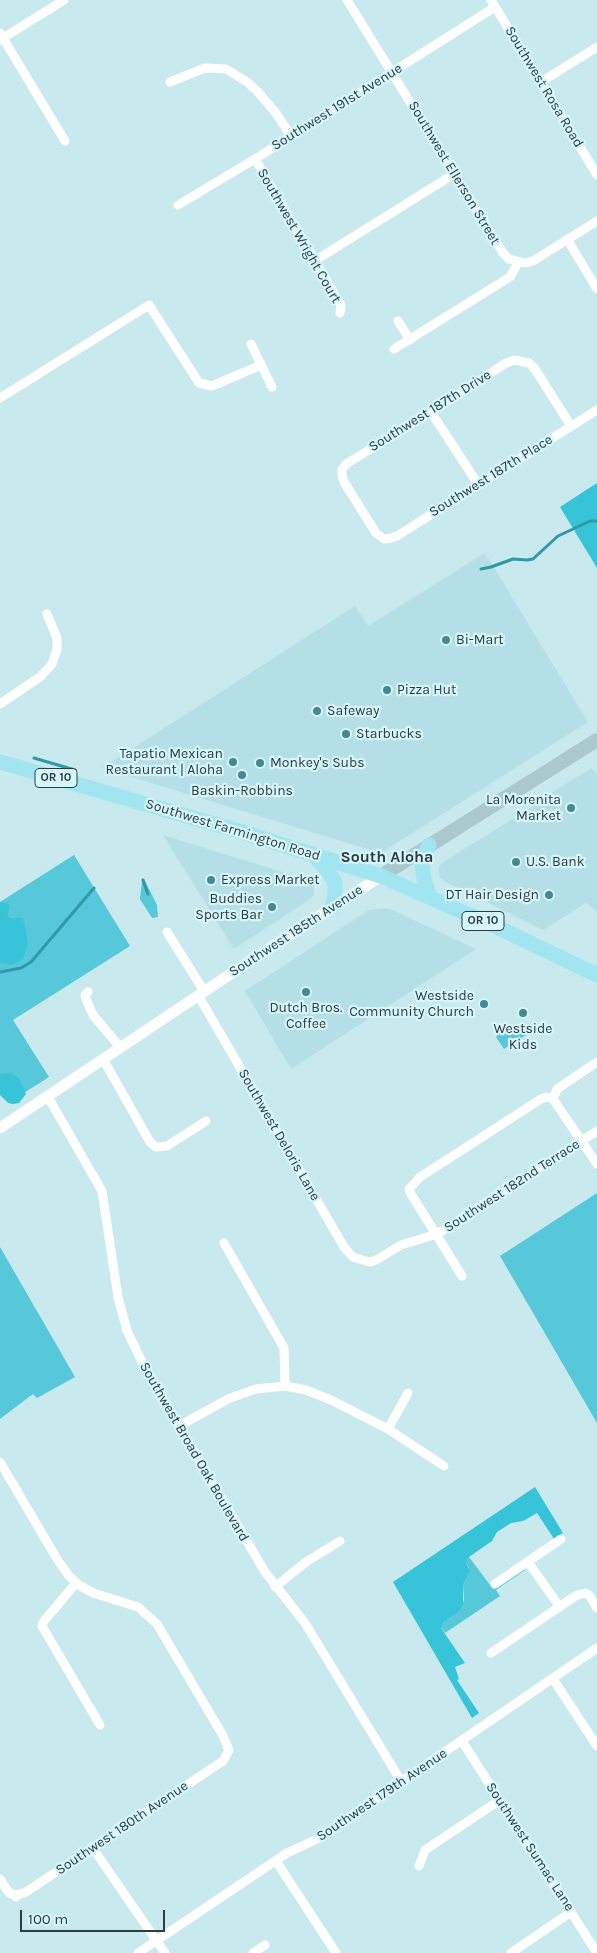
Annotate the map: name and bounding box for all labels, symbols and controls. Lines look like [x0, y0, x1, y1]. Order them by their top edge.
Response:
street label: Southwest Rosa Road [501, 23, 587, 151]
street label: Southwest 191st Avenue [269, 60, 405, 154]
street label: Southwest Ellerson Street [404, 98, 504, 248]
street label: Southwest Wright Court [254, 166, 344, 306]
street label: Southwest 187th Drive [366, 366, 494, 456]
street label: Southwest 187th Place [426, 431, 556, 521]
place label: Bi-Mart [456, 632, 504, 648]
marker: Bi-Mart [440, 634, 452, 646]
place label: Pizza Hut [397, 682, 456, 698]
marker: Pizza Hut [381, 684, 393, 696]
place label: Safeway [327, 703, 380, 719]
marker: Safeway [311, 705, 323, 717]
place label: Starbucks [356, 726, 422, 742]
marker: Starbucks [340, 728, 352, 740]
place label: Tapatio Mexican Restaurant | Aloha [106, 746, 223, 779]
place label: Monkey's Subs [270, 755, 365, 771]
marker: Tapatio Mexican Restaurant | Aloha [227, 756, 239, 768]
marker: Monkey's Subs [254, 757, 266, 769]
road number: OR 10 [35, 768, 77, 788]
marker: Baskin-Robbins [236, 769, 248, 781]
place label: Baskin-Robbins [191, 783, 293, 799]
place label: La Morenita Market [486, 792, 561, 824]
street label: Southwest Farmington Road [144, 795, 322, 865]
marker: La Morenita Market [565, 802, 577, 814]
district label: South Aloha [341, 847, 433, 867]
place label: U.S. Bank [526, 854, 585, 870]
marker: U.S. Bank [510, 856, 522, 868]
place label: Express Market [221, 872, 319, 888]
marker: Express Market [205, 874, 217, 886]
street label: Southwest 185th Avenue [226, 882, 366, 980]
place label: DT Hair Design [445, 887, 539, 903]
marker: DT Hair Design [543, 889, 555, 901]
place label: Buddies Sports Bar [195, 891, 262, 924]
marker: Buddies Sports Bar [266, 901, 278, 913]
road number: OR 10 [462, 911, 504, 930]
marker: Dutch Bros. Coffee [300, 986, 312, 998]
place label: Westside Community Church [349, 988, 474, 1020]
marker: Westside Community Church [478, 998, 490, 1010]
place label: Dutch Bros. Coffee [269, 1000, 343, 1032]
marker: Westside Kids [517, 1007, 529, 1019]
place label: Westside Kids [494, 1021, 552, 1054]
street label: Southwest Deloris Lane [234, 1066, 324, 1204]
street label: Southwest 182nd Terrace [441, 1136, 583, 1236]
street label: Southwest Broad Oak Boulevard [136, 1359, 252, 1545]
street label: Southwest 179th Avenue [313, 1745, 451, 1845]
street label: Southwest 180th Avenue [53, 1777, 191, 1879]
street label: Southwest Sumac Lane [482, 1780, 578, 1914]
scale bar [22, 1900, 168, 1932]
text: 100 m [28, 1910, 68, 1928]

